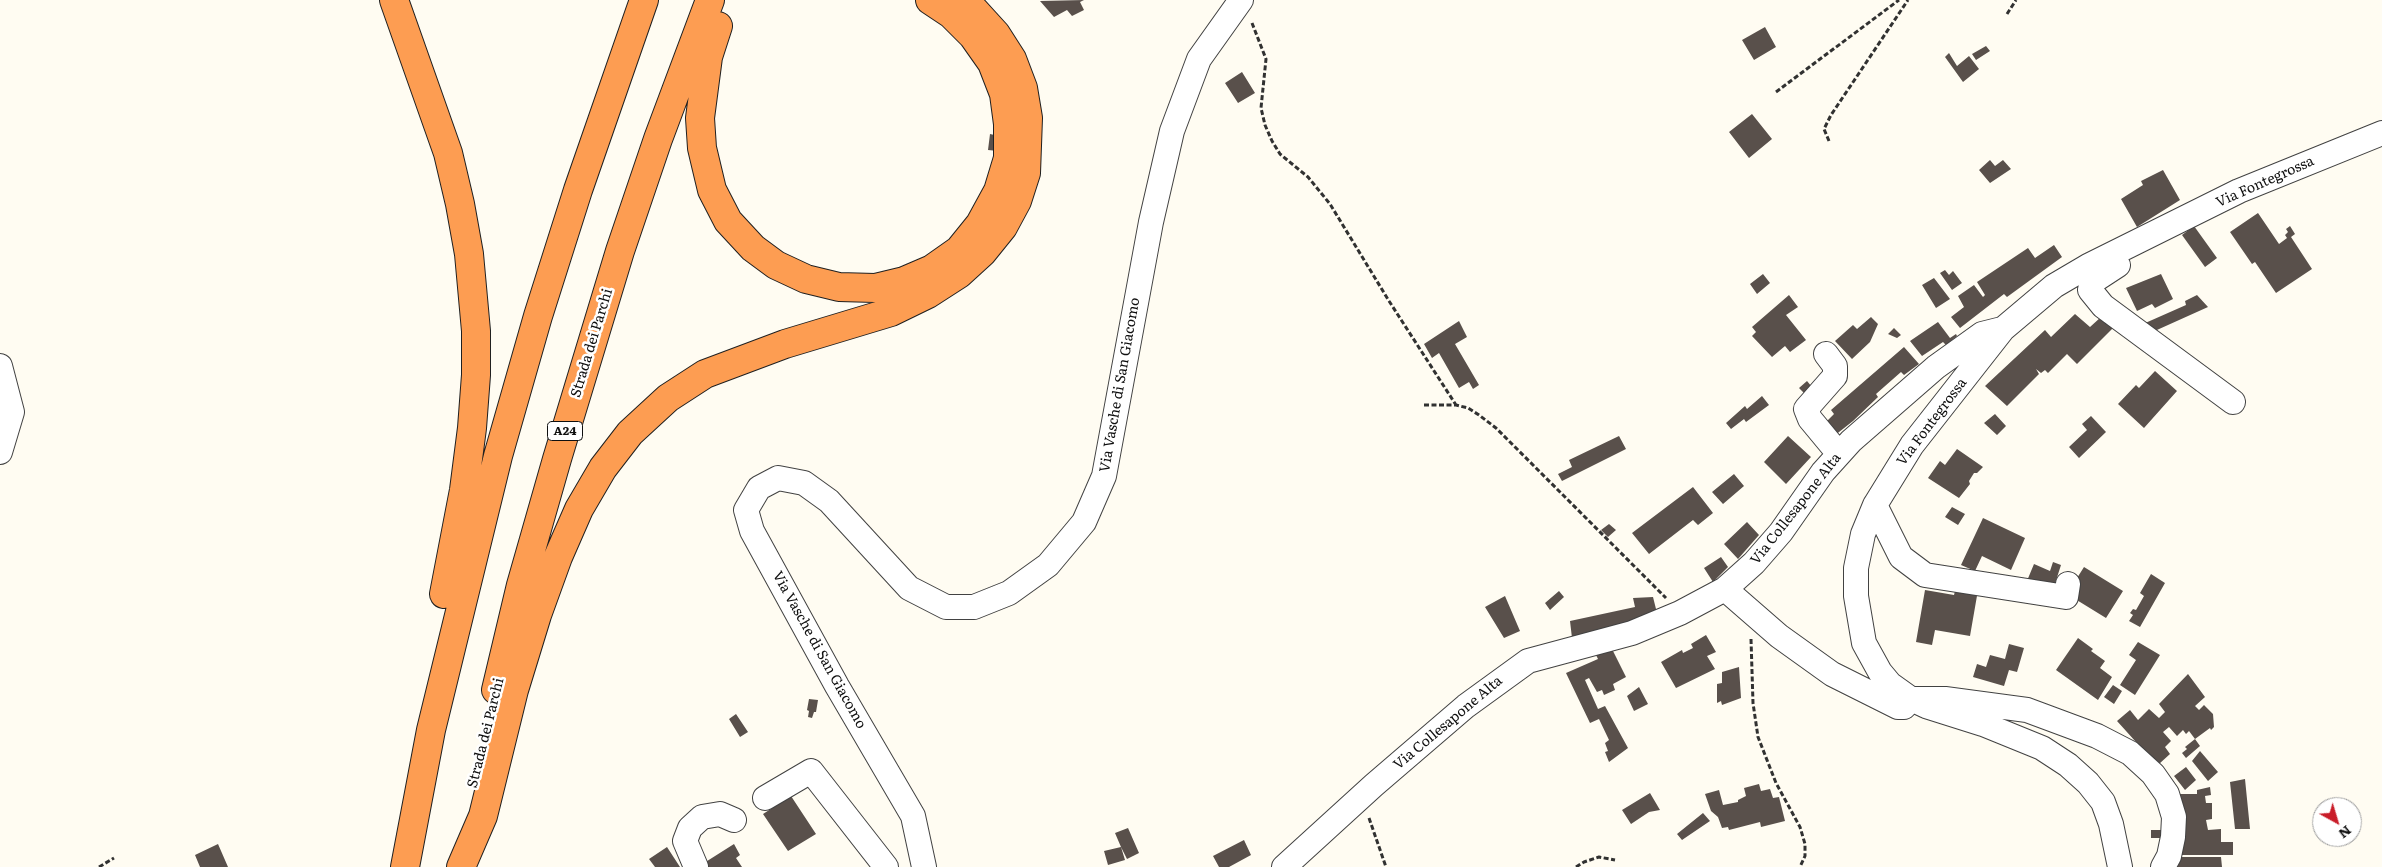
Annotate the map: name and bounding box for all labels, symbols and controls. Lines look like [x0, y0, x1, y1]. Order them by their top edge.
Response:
street label: Via Fontegrossa [2213, 153, 2317, 211]
street label: Strada dei Parchi [567, 287, 617, 399]
street label: Via Vasche di San Giacomo [1096, 296, 1144, 474]
street label: Via Fontegrossa [1894, 375, 1970, 469]
road number: A24 [548, 422, 582, 441]
street label: Via Collesapone Alta [1747, 450, 1845, 568]
street label: Via Vasche di San Giacomo [769, 568, 869, 732]
street label: Via Collesapone Alta [1390, 673, 1506, 773]
street label: Strada dei Parchi [464, 676, 508, 790]
north arrow [2312, 797, 2362, 847]
text: N [2335, 821, 2357, 844]

